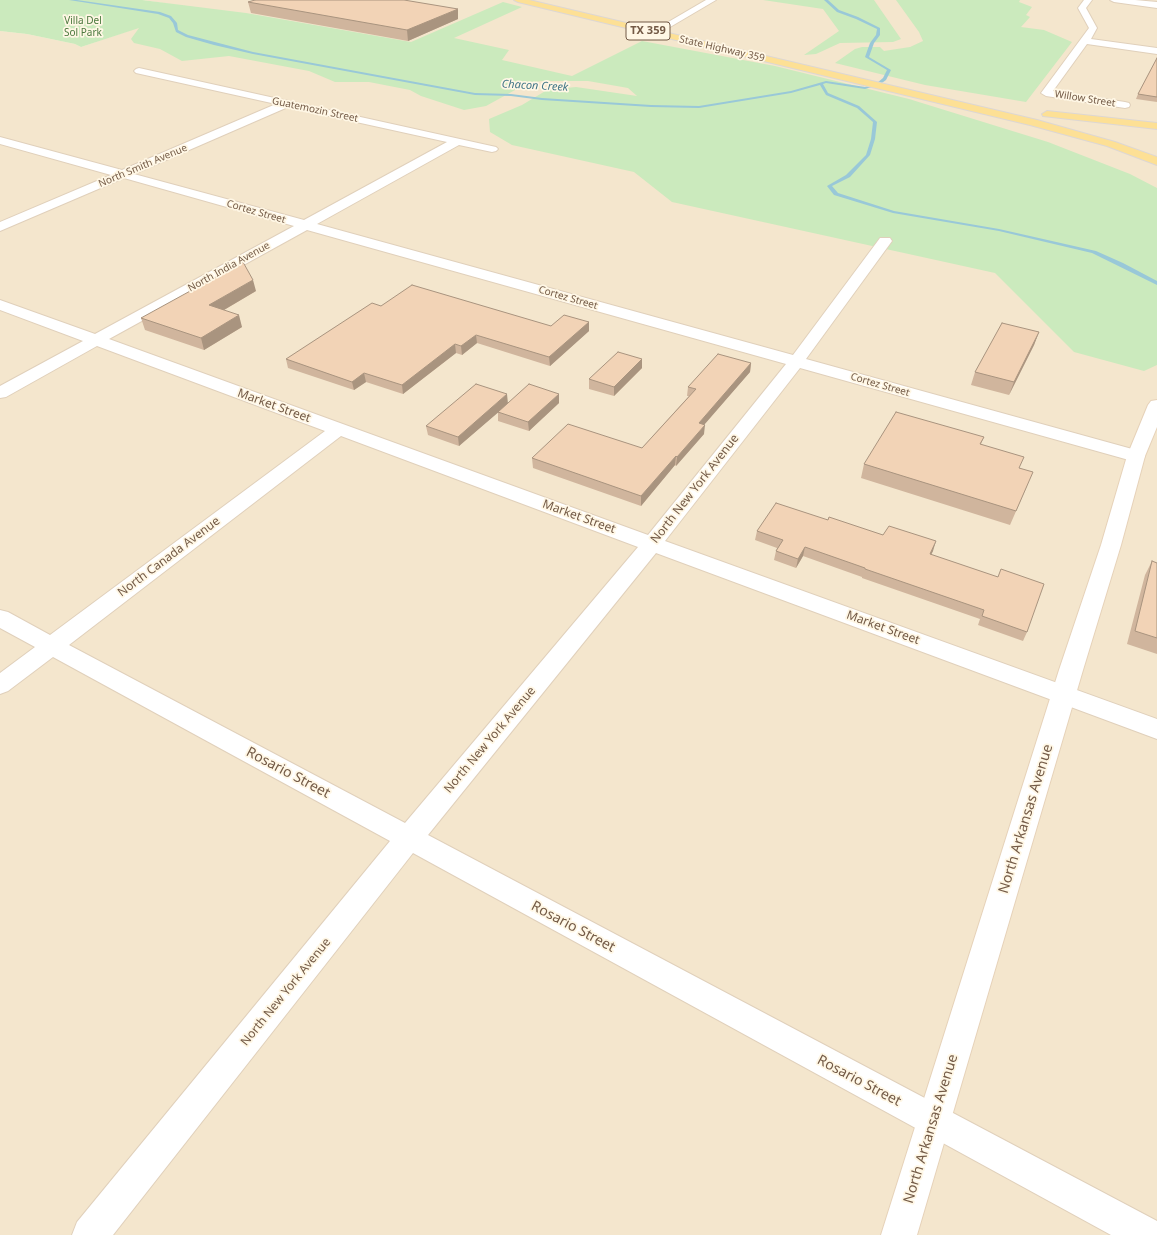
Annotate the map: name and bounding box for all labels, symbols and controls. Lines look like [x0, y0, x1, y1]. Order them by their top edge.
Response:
park label: Villa Del Sol Park [64, 15, 102, 38]
road number: TX 359 [626, 22, 670, 40]
street label: State Highway 359 [678, 33, 766, 65]
water label: Chacon Creek [501, 78, 569, 94]
street label: Willow Street [1054, 88, 1116, 110]
street label: Guatemozin Street [271, 95, 359, 125]
street label: North Smith Avenue [97, 142, 189, 190]
street label: Cortez Street [225, 198, 287, 226]
street label: North India Avenue [186, 240, 272, 294]
street label: Cortez Street [537, 284, 599, 312]
street label: Cortez Street [849, 371, 911, 399]
street label: Market Street [235, 386, 313, 426]
street label: North New York Avenue [648, 432, 742, 546]
street label: Market Street [540, 497, 618, 537]
street label: North Canada Avenue [115, 514, 223, 600]
street label: Market Street [844, 608, 922, 648]
street label: North New York Avenue [441, 684, 539, 796]
street label: North Arkansas Avenue [995, 742, 1057, 896]
street label: Rosario Street [243, 744, 333, 802]
street label: Rosario Street [528, 898, 618, 956]
street label: North New York Avenue [238, 935, 334, 1049]
street label: Rosario Street [814, 1052, 904, 1110]
street label: North Arkansas Avenue [900, 1052, 962, 1206]

